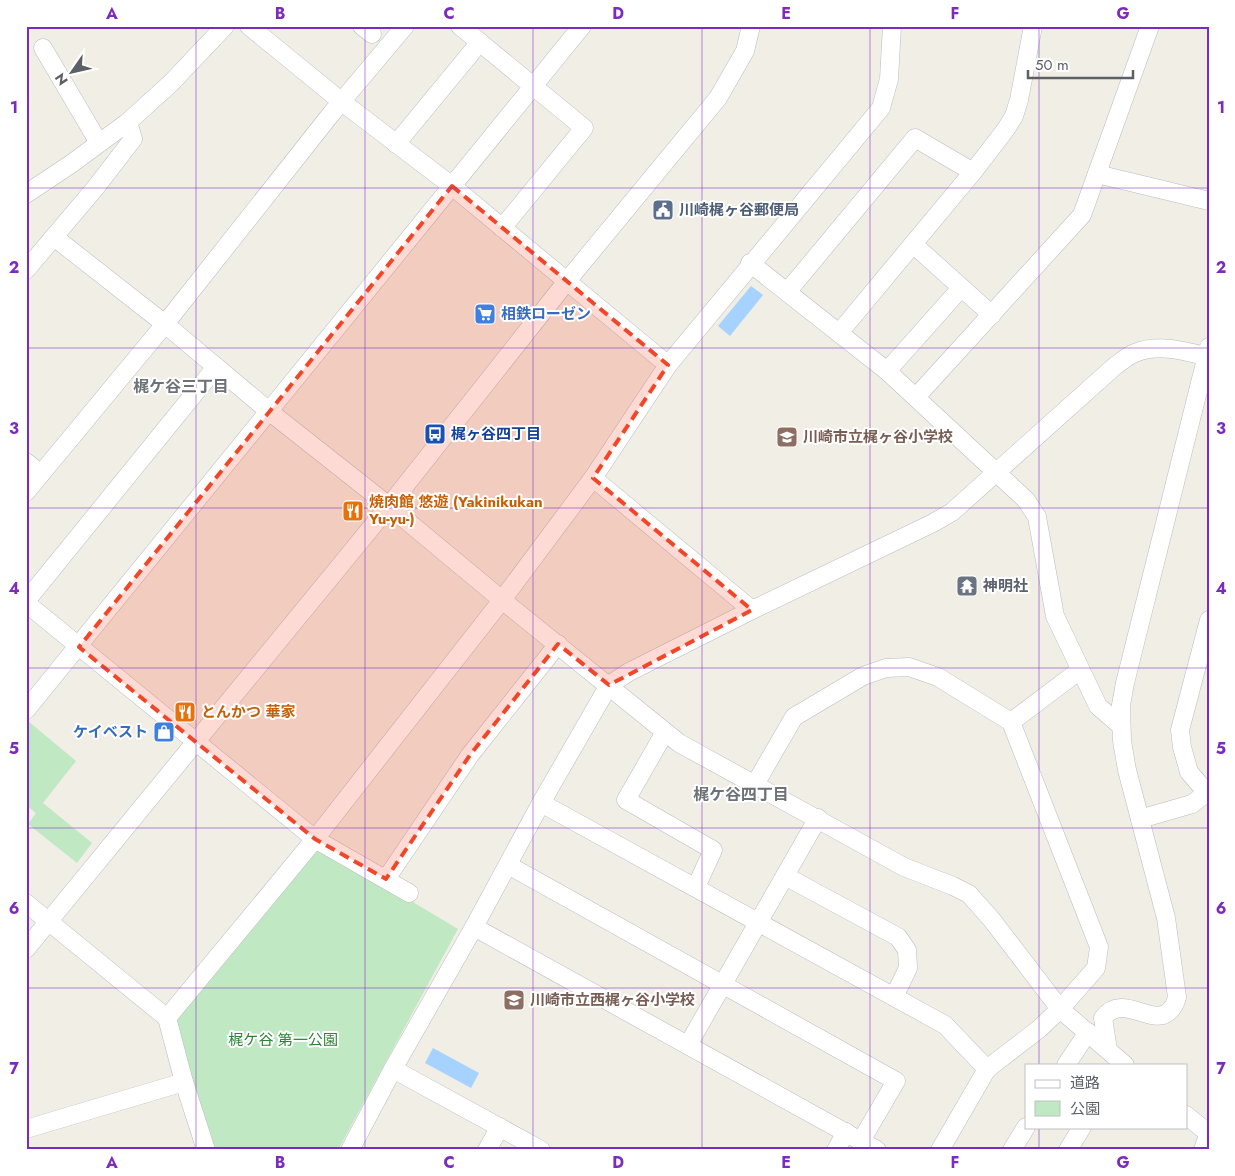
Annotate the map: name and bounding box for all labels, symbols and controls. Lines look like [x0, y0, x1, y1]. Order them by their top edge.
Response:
text: A [105, 2, 118, 25]
text: B [275, 2, 285, 25]
text: C [443, 2, 455, 25]
text: D [612, 2, 624, 25]
text: E [781, 2, 791, 25]
text: F [951, 2, 959, 25]
text: G [1116, 2, 1130, 25]
north arrow [48, 48, 98, 98]
scale bar [1028, 48, 1132, 80]
text: 50 m [1035, 54, 1069, 76]
text: N [50, 69, 73, 89]
text: 1 [10, 96, 18, 119]
text: 1 [1217, 96, 1225, 119]
public building icon: 川崎梶ヶ谷郵便局 [651, 198, 675, 222]
place label: 川崎梶ヶ谷郵便局 [679, 199, 799, 221]
text: 2 [9, 256, 19, 279]
text: 2 [1216, 256, 1226, 279]
supermarket icon: 相鉄ローゼン [473, 302, 497, 326]
place label: 相鉄ローゼン [501, 303, 591, 325]
district label: 梶ケ谷三丁目 [133, 375, 229, 398]
text: 3 [9, 417, 19, 440]
text: 3 [1216, 417, 1226, 440]
bus stop icon: 梶ヶ谷四丁目 [423, 422, 447, 446]
place label: 梶ヶ谷四丁目 [451, 423, 541, 445]
school or university icon: 川崎市立梶ヶ谷小学校 [775, 425, 799, 449]
place label: 川崎市立梶ヶ谷小学校 [803, 426, 953, 448]
place label: 焼肉館 悠遊 (Yakinikukan Yu-yu-) [368, 491, 543, 530]
restaurant icon: 焼肉館 悠遊 (Yakinikukan Yu-yu-) [341, 499, 365, 523]
temple icon: 神明社 [955, 574, 979, 598]
place label: 神明社 [982, 575, 1028, 597]
text: 4 [8, 577, 20, 600]
text: 4 [1215, 577, 1227, 600]
restaurant icon: とんかつ 華家 [173, 700, 197, 724]
place label: とんかつ 華家 [201, 701, 296, 723]
shop icon: ケイベスト [152, 720, 176, 744]
place label: ケイベスト [73, 721, 148, 743]
text: 5 [9, 737, 19, 760]
text: 5 [1216, 737, 1226, 760]
district label: 梶ケ谷四丁目 [693, 783, 789, 806]
text: 6 [9, 897, 19, 920]
text: 6 [1216, 897, 1226, 920]
school or university icon: 川崎市立西梶ヶ谷小学校 [502, 988, 526, 1012]
place label: 川崎市立西梶ヶ谷小学校 [530, 989, 695, 1011]
park label: 梶ケ谷 第一公園 [228, 1029, 338, 1051]
text: 7 [9, 1057, 19, 1080]
text: 7 [1216, 1057, 1226, 1080]
legend [1025, 1064, 1188, 1128]
text: 道路 [1070, 1072, 1100, 1094]
text: 公園 [1070, 1098, 1100, 1120]
text: A [105, 1151, 118, 1174]
text: B [275, 1151, 285, 1174]
text: C [443, 1151, 455, 1174]
text: D [612, 1151, 624, 1174]
text: E [781, 1151, 791, 1174]
text: F [951, 1151, 959, 1174]
text: G [1116, 1151, 1130, 1174]

